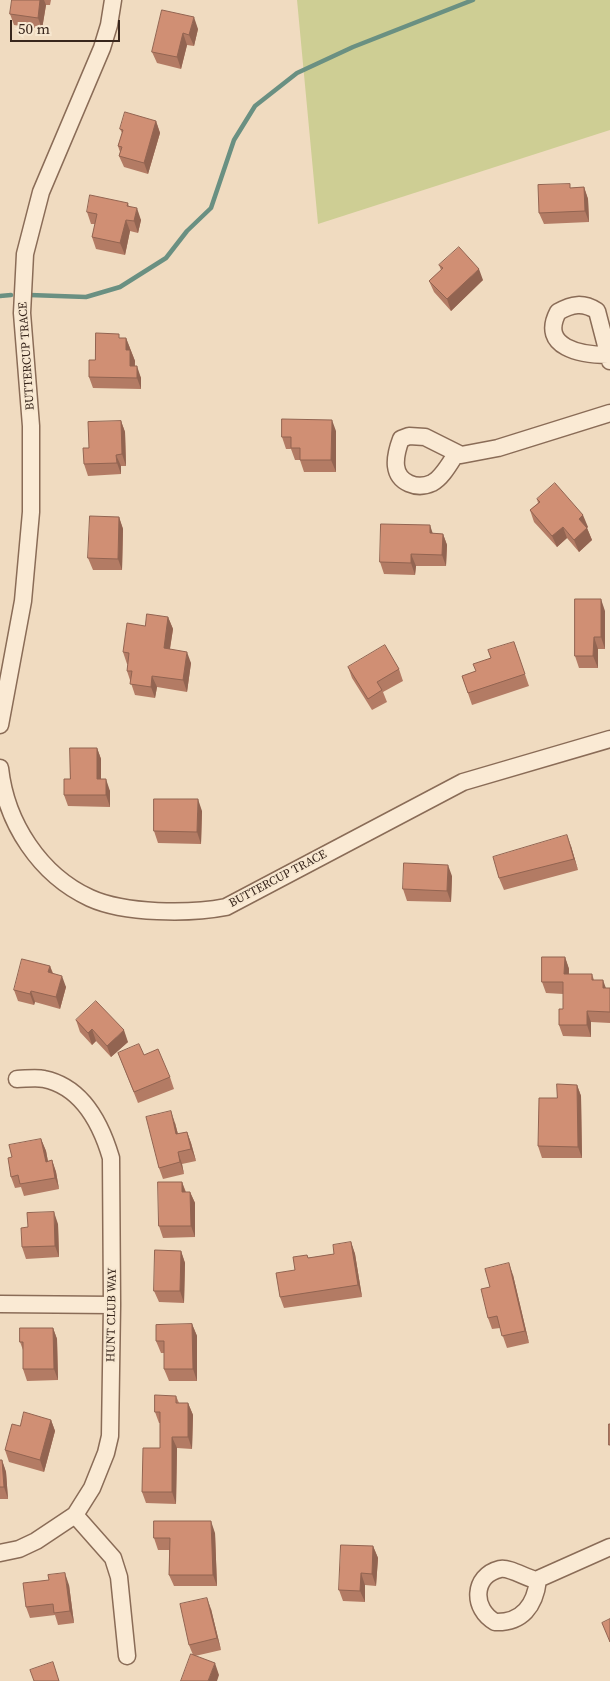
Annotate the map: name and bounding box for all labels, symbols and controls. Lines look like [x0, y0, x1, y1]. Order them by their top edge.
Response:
scale bar [12, 10, 122, 42]
text: 50 m [18, 18, 50, 39]
street label: BUTTERCUP TRACE [16, 301, 38, 411]
street label: BUTTERCUP TRACE [227, 847, 329, 911]
street label: HUNT CLUB WAY [104, 1268, 120, 1362]

